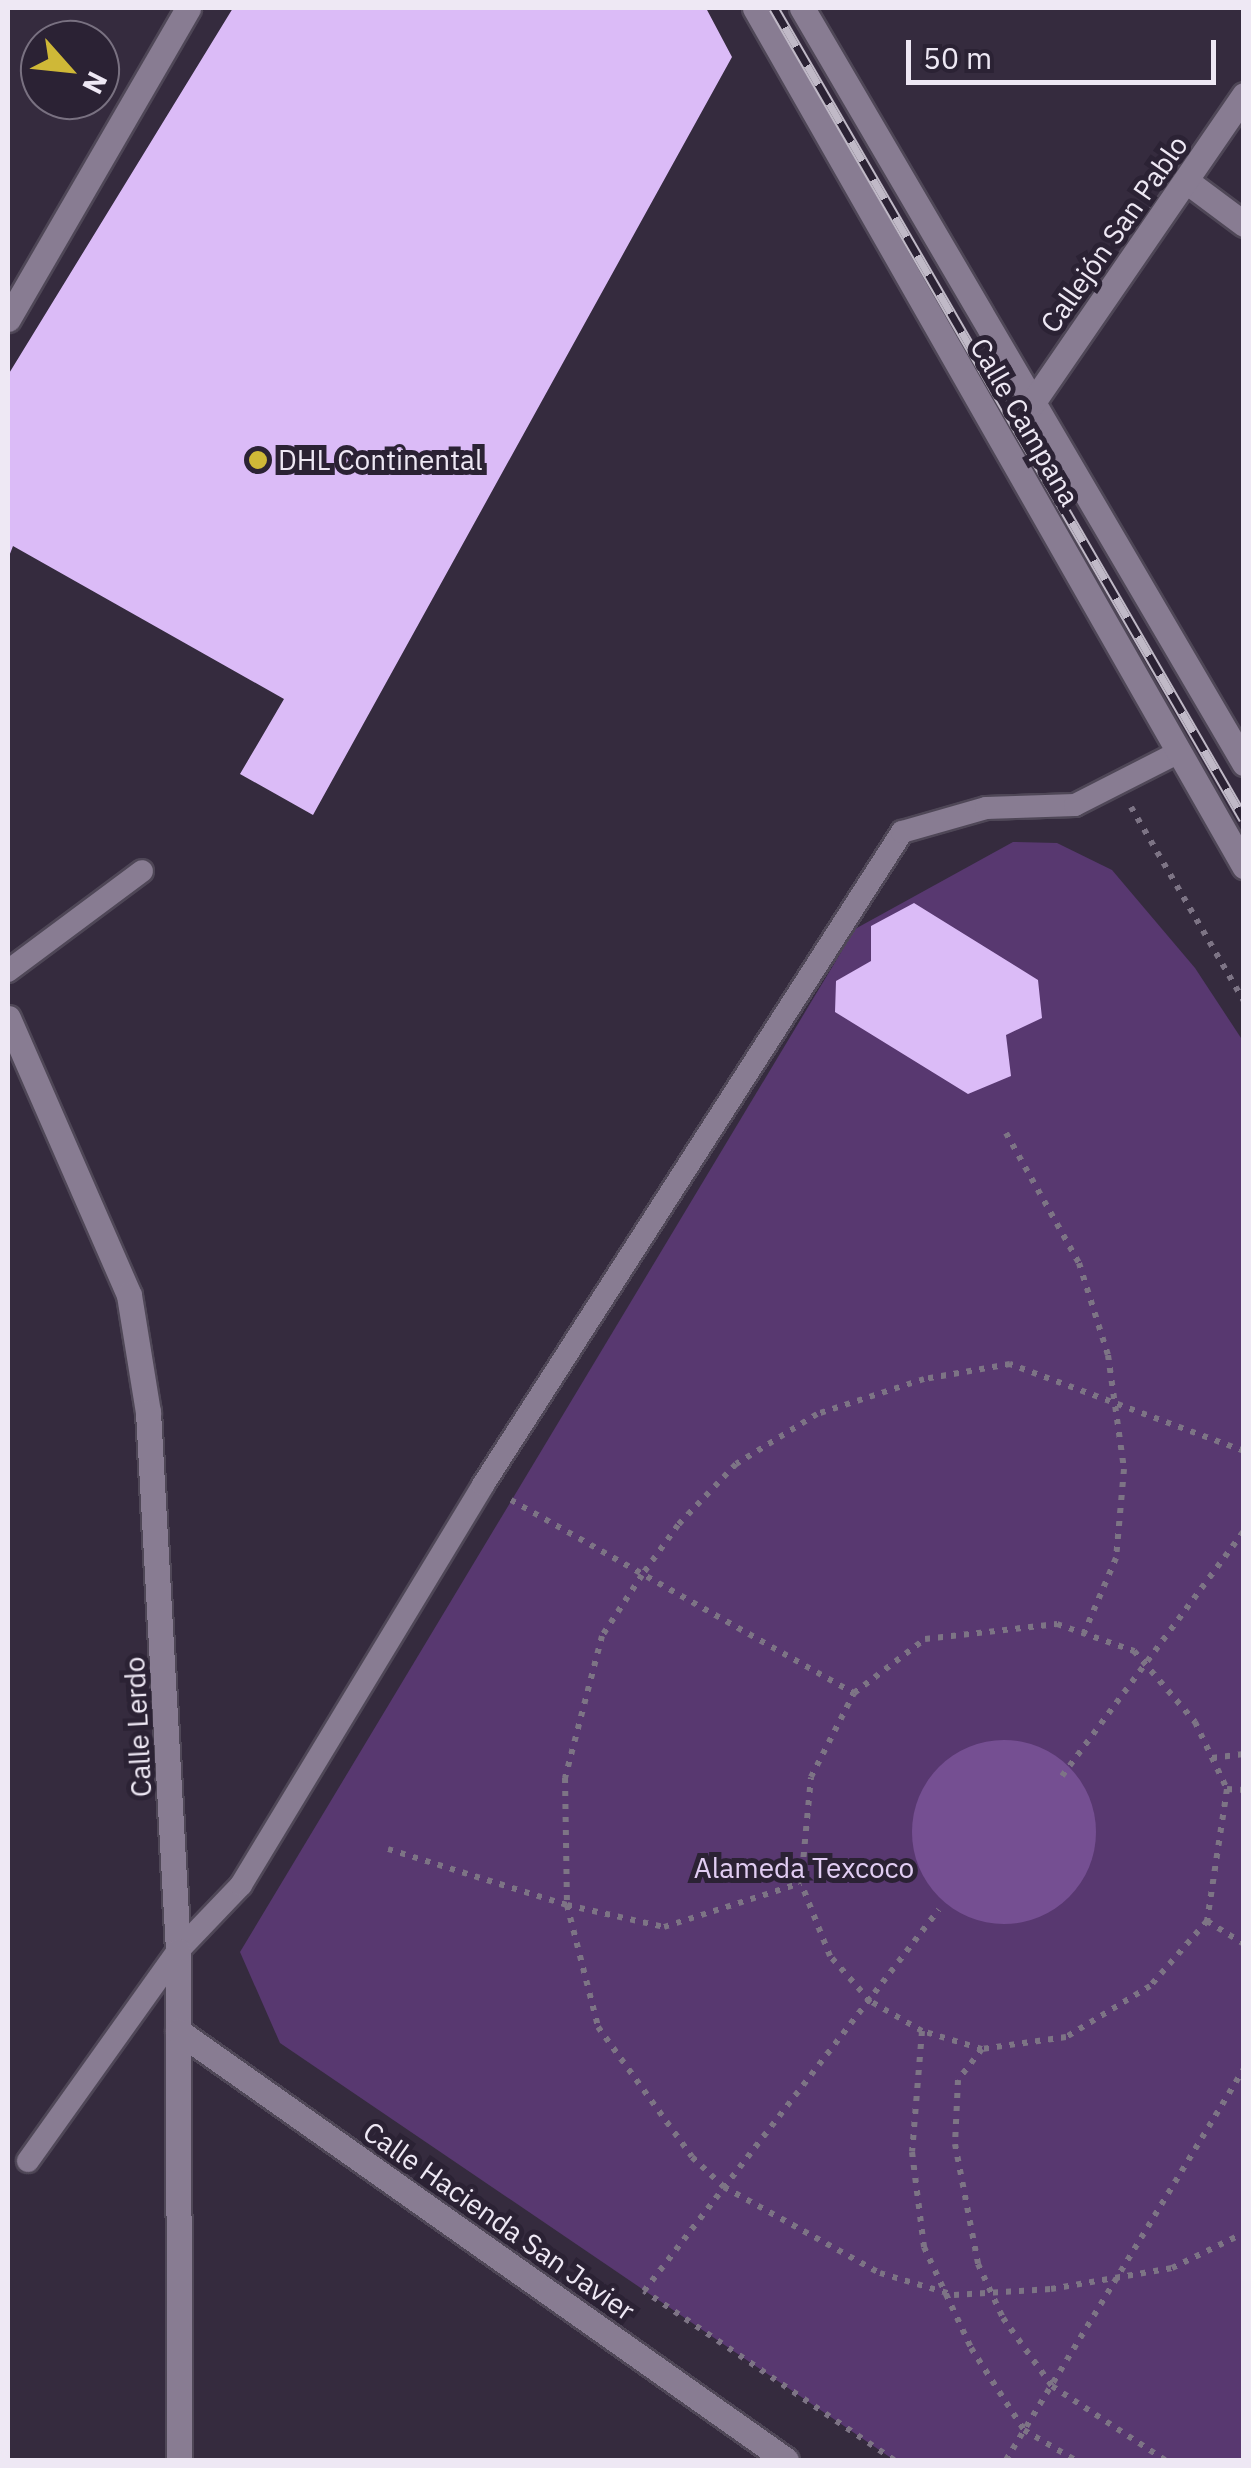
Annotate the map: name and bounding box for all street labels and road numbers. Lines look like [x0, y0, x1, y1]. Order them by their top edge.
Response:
street label: Callejón San Pablo [1033, 129, 1195, 339]
street label: Calle Campana [963, 332, 1087, 512]
street label: Calle Lerdo [118, 1656, 158, 1798]
street label: Calle Hacienda San Javier [357, 2114, 641, 2328]

